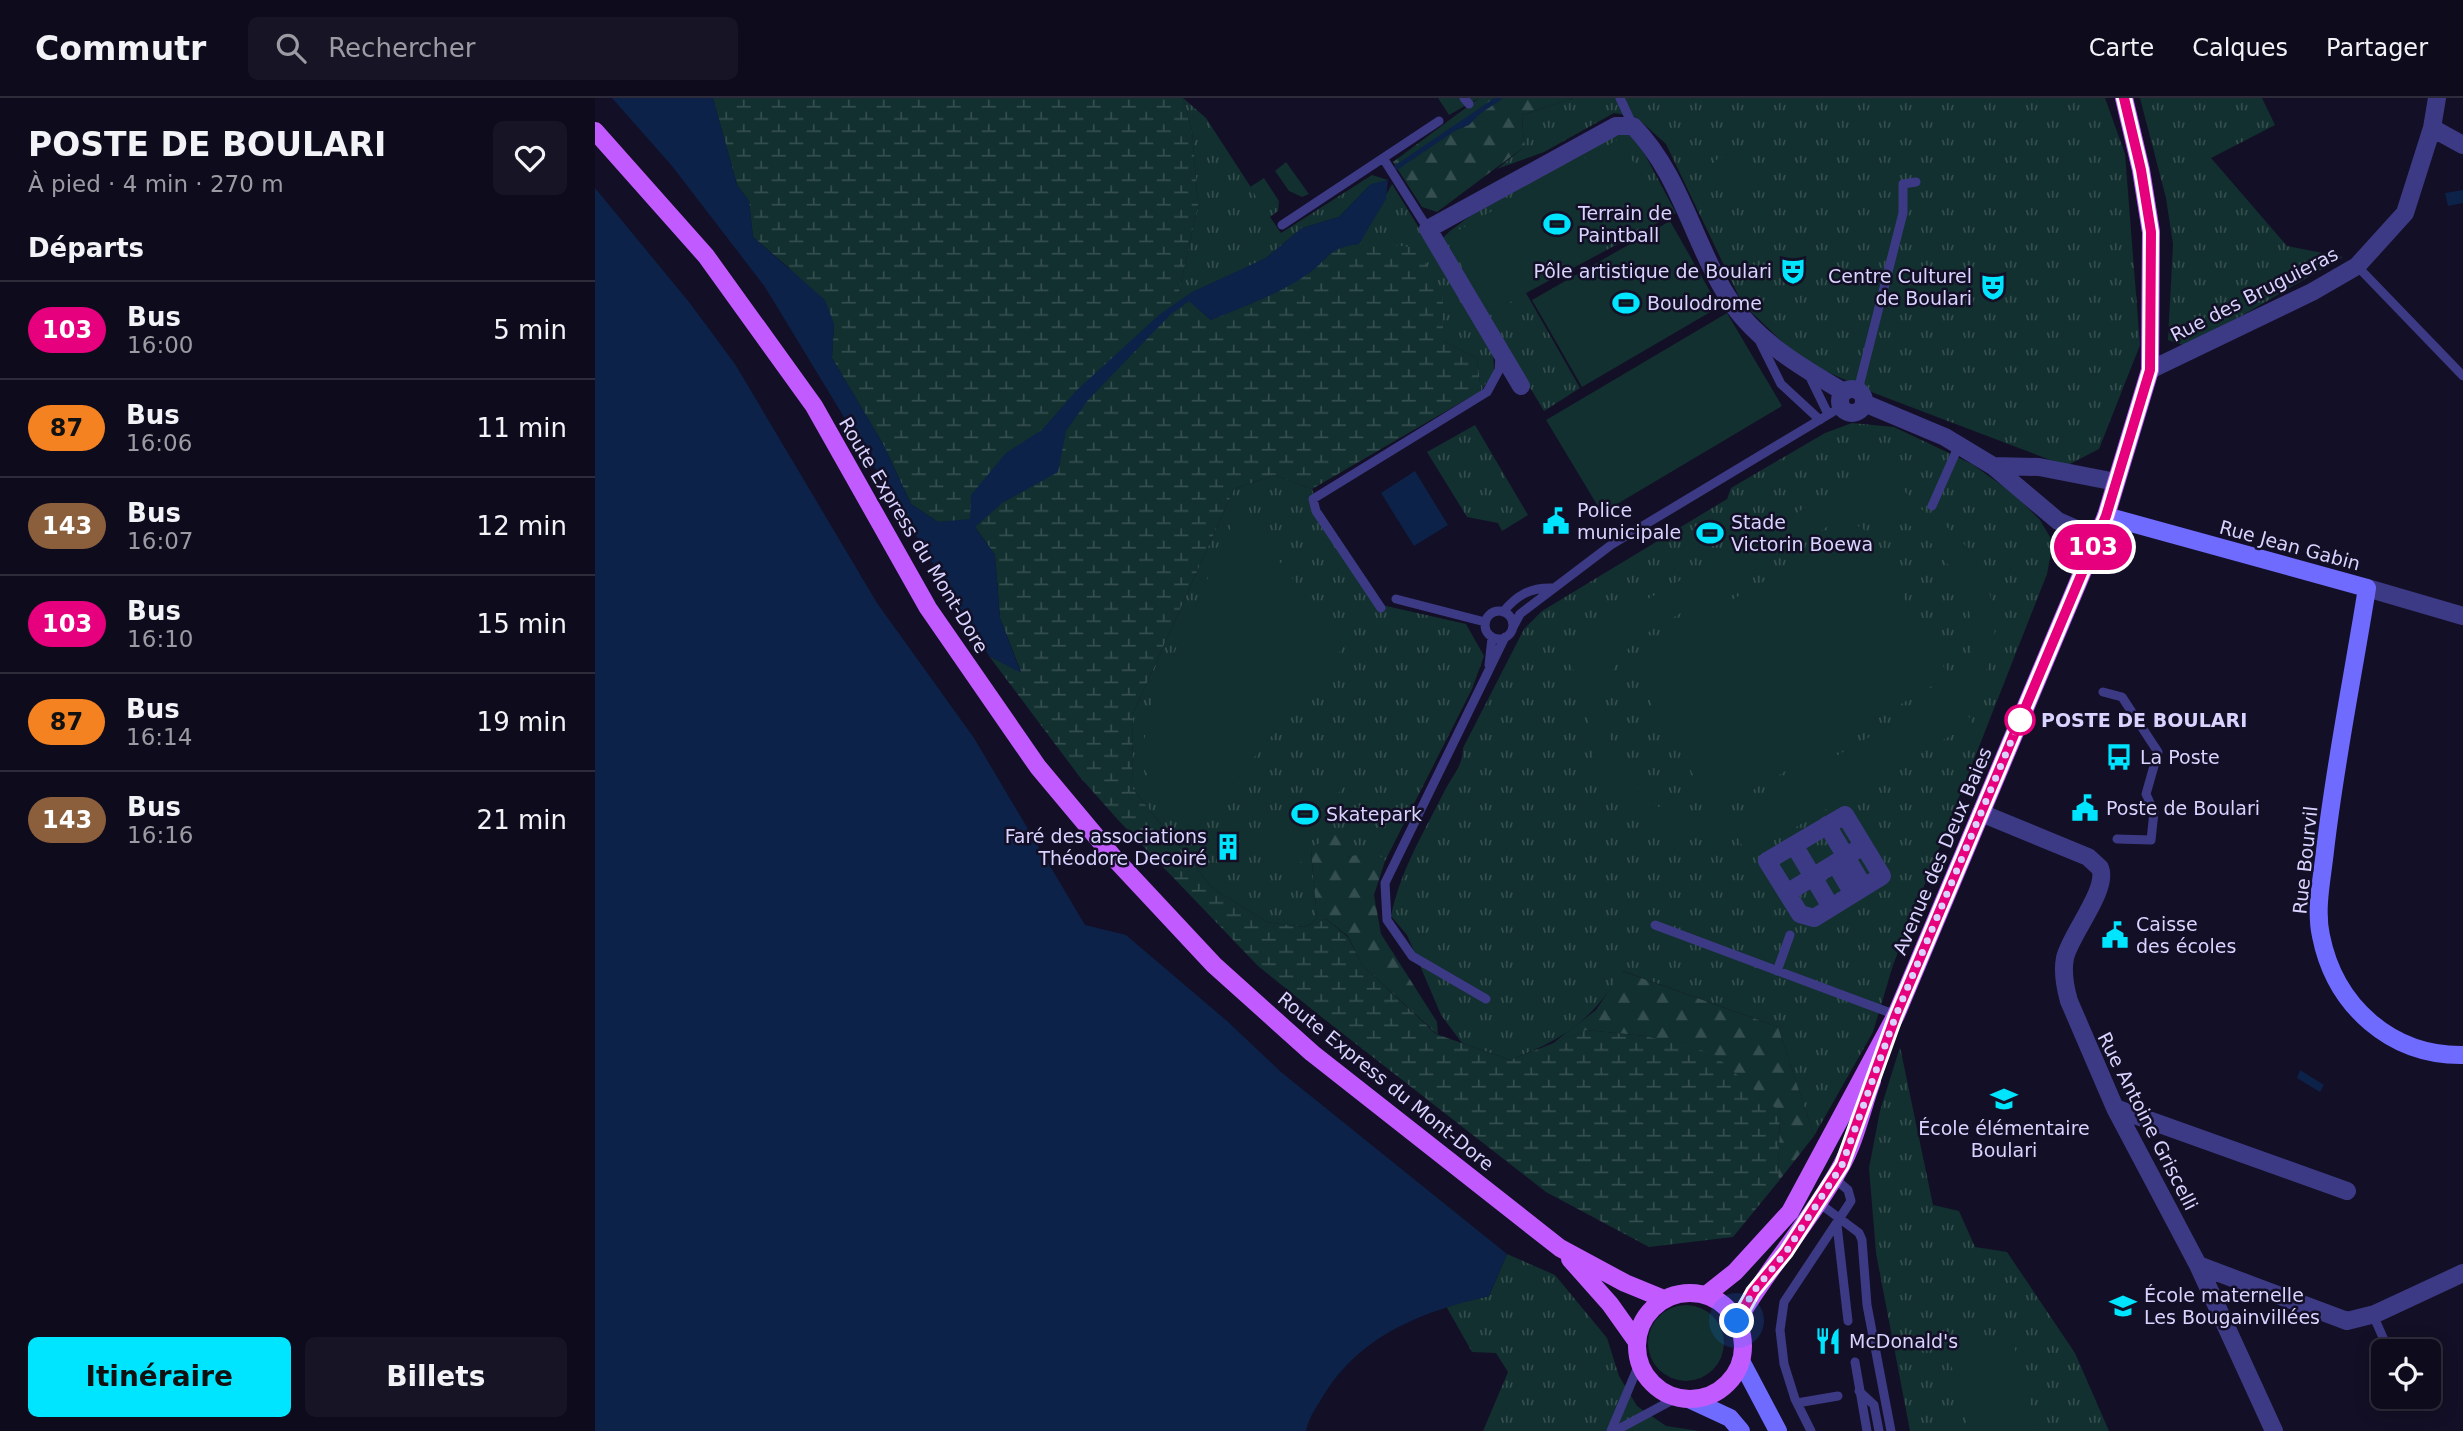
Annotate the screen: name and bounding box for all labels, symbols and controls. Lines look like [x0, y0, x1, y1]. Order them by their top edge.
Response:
search box [248, 17, 738, 80]
text: Commutr [35, 29, 206, 68]
icon: search [272, 29, 310, 67]
text: Rechercher [328, 33, 475, 63]
text: Carte [2089, 34, 2154, 62]
text: Calques [2192, 34, 2288, 62]
text: Partager [2326, 34, 2428, 62]
button: heart [493, 121, 567, 195]
text: POSTE DE BOULARI [28, 125, 386, 164]
text: À pied · 4 min · 270 m [28, 171, 284, 197]
place label: Terrain de Paintball [1577, 202, 1672, 246]
sports icon: Terrain de Paintball [1542, 209, 1572, 239]
text: Départs [28, 233, 144, 263]
street label: Rue des Bruguieras [2167, 242, 2341, 346]
theatre icon: Pôle artistique de Boulari [1778, 256, 1808, 286]
place label: Pôle artistique de Boulari [1533, 260, 1772, 282]
place label: Centre Culturel de Boulari [1828, 265, 1972, 309]
theatre icon: Centre Culturel de Boulari [1978, 272, 2008, 302]
sports icon: Boulodrome [1611, 288, 1641, 318]
place label: Boulodrome [1647, 292, 1762, 314]
text: Bus [127, 302, 181, 332]
text: 5 min [493, 315, 567, 345]
text: 103 [42, 316, 92, 344]
text: 16:00 [127, 332, 193, 358]
text: Bus [126, 400, 180, 430]
text: 11 min [477, 413, 567, 443]
street label: Route Express du Mont-Dore [835, 413, 993, 657]
text: 87 [50, 414, 83, 442]
text: 16:06 [126, 430, 192, 456]
text: Bus [127, 498, 181, 528]
place label: Police municipale [1577, 499, 1681, 543]
public building icon: Police municipale [1541, 506, 1571, 536]
text: 12 min [477, 511, 567, 541]
place label: Stade Victorin Boewa [1731, 511, 1873, 555]
text: 143 [42, 512, 92, 540]
street label: Rue Jean Gabin [2217, 516, 2363, 574]
sports icon: Stade Victorin Boewa [1695, 518, 1725, 548]
line badge: 103 [2053, 524, 2133, 570]
text: 16:07 [127, 528, 193, 554]
text: 103 [2068, 533, 2118, 561]
text: Bus [127, 596, 181, 626]
text: 15 min [477, 609, 567, 639]
text: 103 [42, 610, 92, 638]
text: 16:10 [127, 626, 193, 652]
text: Bus [126, 694, 180, 724]
marker: POSTE DE BOULARI [2005, 705, 2035, 735]
text: 19 min [477, 707, 567, 737]
text: 87 [50, 708, 83, 736]
place label: POSTE DE BOULARI [2041, 709, 2247, 731]
text: 16:14 [126, 724, 192, 750]
bus stop icon: La Poste [2104, 742, 2134, 772]
street label: Avenue des Deux Baies [1888, 744, 1996, 958]
place label: La Poste [2140, 746, 2220, 768]
text: Bus [127, 792, 181, 822]
public building icon: Poste de Boulari [2070, 793, 2100, 823]
place label: Poste de Boulari [2106, 797, 2260, 819]
sports icon: Skatepark [1290, 799, 1320, 829]
place label: Skatepark [1326, 803, 1422, 825]
text: 21 min [477, 805, 567, 835]
street label: Rue Bourvil [2288, 805, 2322, 915]
text: 143 [42, 806, 92, 834]
text: 16:16 [127, 822, 193, 848]
place label: Faré des associations Théodore Decoiré [1005, 825, 1207, 869]
building icon: Faré des associations Théodore Decoiré [1213, 832, 1243, 862]
place label: Caisse des écoles [2136, 913, 2236, 957]
public building icon: Caisse des écoles [2100, 920, 2130, 950]
street label: Route Express du Mont-Dore [1274, 987, 1498, 1175]
street label: Rue Antoine Griscelli [2093, 1028, 2203, 1214]
school or university icon: École élémentaire Boulari [1989, 1084, 2019, 1114]
place label: École élémentaire Boulari [1918, 1117, 2090, 1161]
place label: École maternelle Les Bougainvillées [2144, 1284, 2320, 1328]
school or university icon: École maternelle Les Bougainvillées [2108, 1291, 2138, 1321]
your location [1719, 1303, 1754, 1338]
restaurant icon: McDonald's [1813, 1326, 1843, 1356]
place label: McDonald's [1849, 1330, 1958, 1352]
button: Itinéraire [28, 1337, 291, 1417]
button: Billets [305, 1337, 567, 1417]
map controls [2371, 1339, 2441, 1409]
button: locate [2371, 1339, 2441, 1409]

